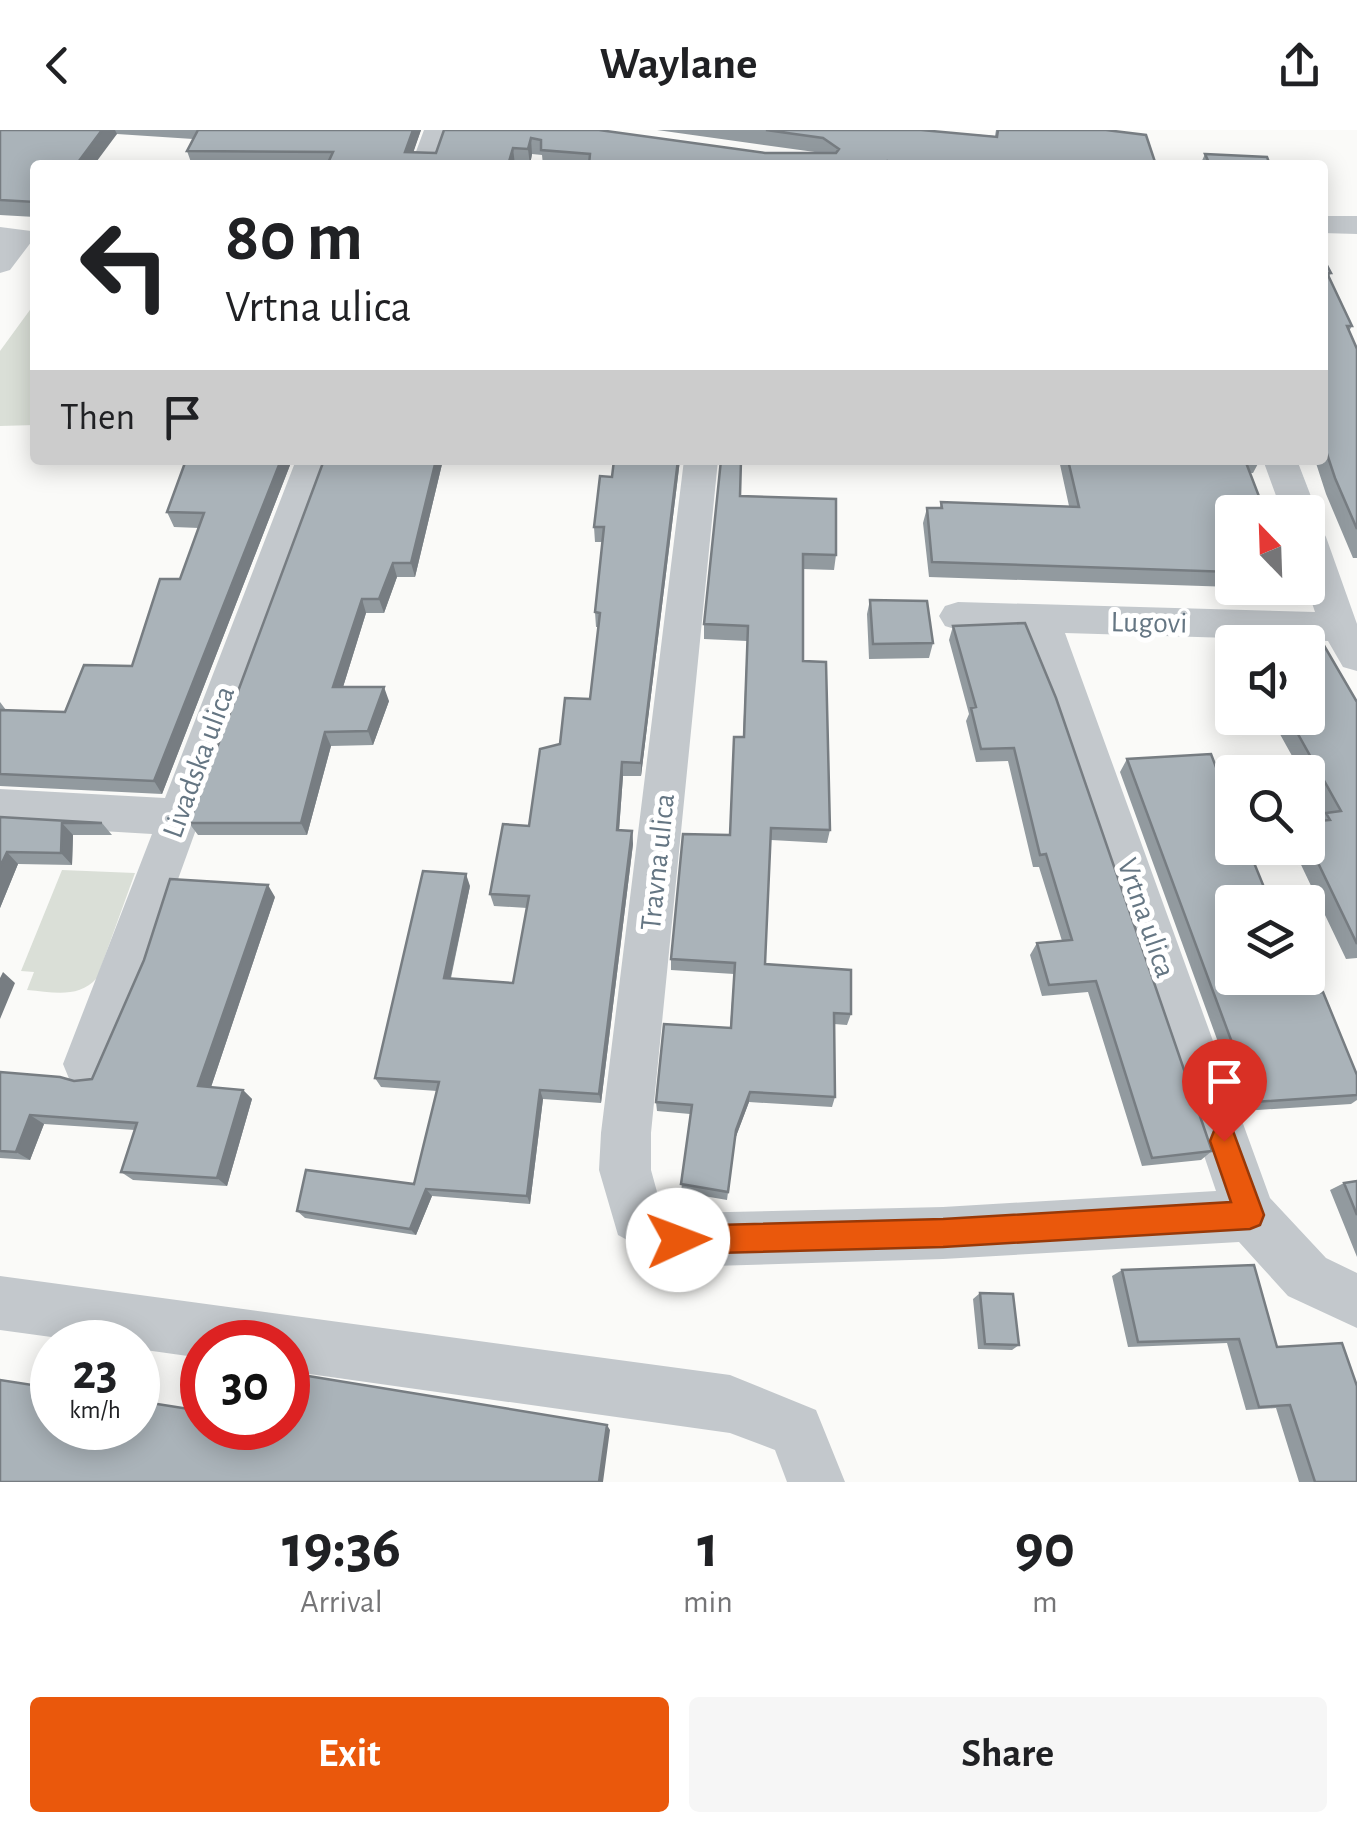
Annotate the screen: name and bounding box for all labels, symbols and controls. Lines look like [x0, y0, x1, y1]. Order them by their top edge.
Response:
icon: back [30, 38, 85, 93]
icon: share [1272, 38, 1327, 93]
text: Waylane [600, 42, 757, 87]
icon: left [60, 200, 190, 330]
text: 80 m [225, 203, 363, 273]
text: Vrtna ulica [225, 285, 411, 330]
icon: arrive [155, 390, 210, 445]
text: Then [60, 399, 135, 437]
north arrow [1215, 495, 1325, 605]
map controls [1215, 495, 1325, 995]
street label: Lugovi [1110, 607, 1188, 639]
button: sound [1215, 625, 1325, 735]
street label: Livadska ulica [158, 682, 240, 842]
button: search [1215, 755, 1325, 865]
street label: Travna ulica [636, 792, 680, 932]
street label: Vrtna ulica [1112, 854, 1180, 982]
button: layers [1215, 885, 1325, 995]
pin [1182, 1039, 1267, 1142]
icon: arrive [1197, 1054, 1252, 1109]
position arrow [626, 1188, 730, 1292]
speed limit sign: 30 [180, 1320, 310, 1450]
text: 23 [72, 1348, 118, 1398]
text: km/h [69, 1398, 121, 1423]
text: 19:36 [282, 1518, 401, 1578]
text: 1 [697, 1518, 719, 1578]
text: 90 [1015, 1518, 1075, 1578]
text: Arrival [300, 1586, 383, 1618]
text: min [683, 1586, 733, 1618]
text: m [1032, 1586, 1058, 1618]
button: Exit [30, 1697, 669, 1812]
button: Share [689, 1697, 1327, 1812]

